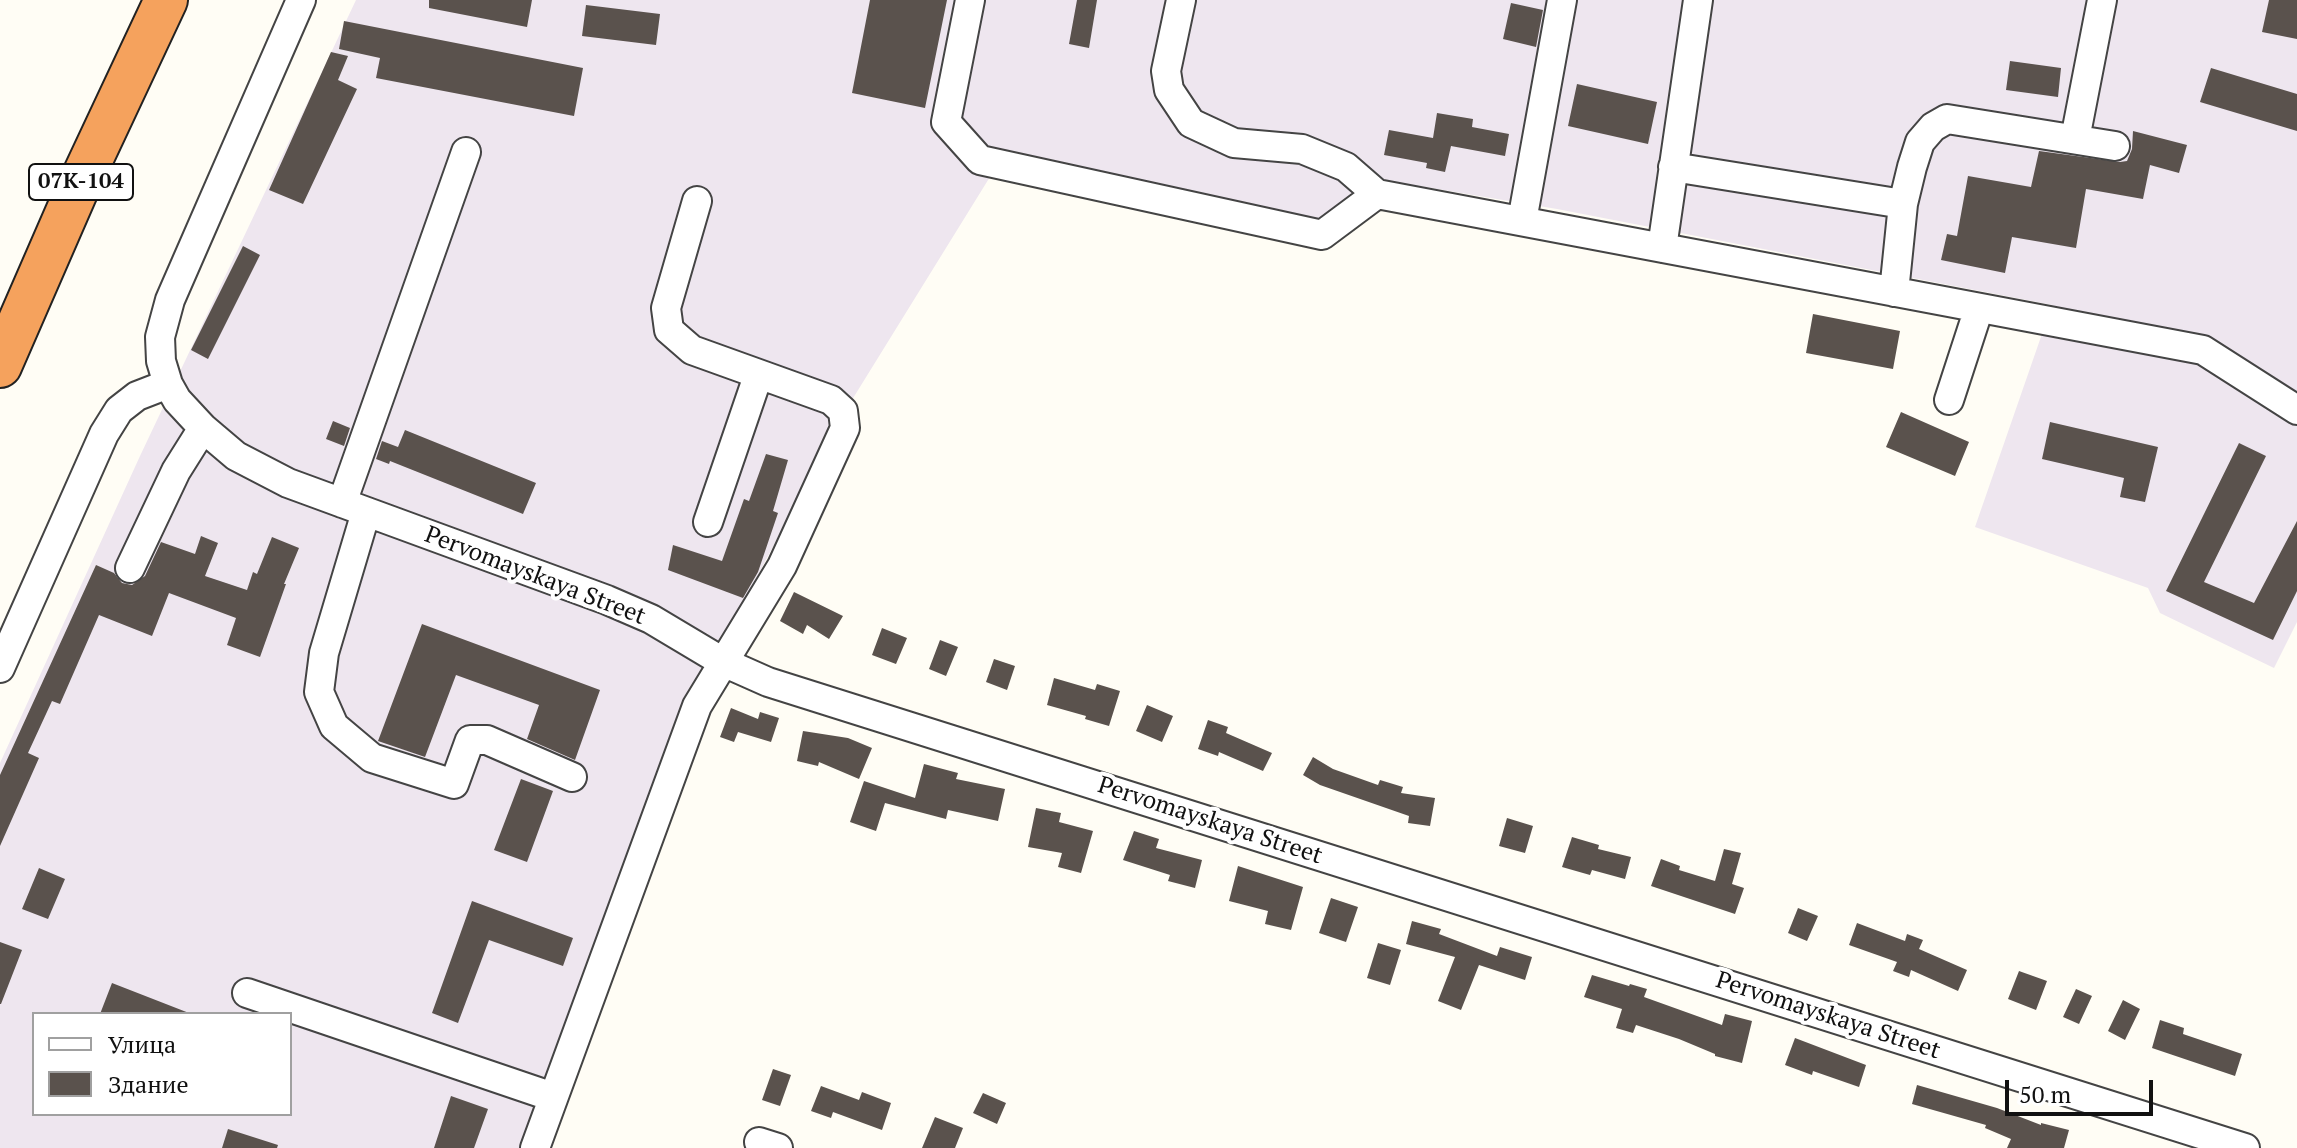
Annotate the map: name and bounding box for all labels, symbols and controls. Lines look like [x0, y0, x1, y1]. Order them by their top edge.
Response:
road number: 07К-104 [29, 164, 133, 200]
street label: Pervomayskaya Street [420, 521, 650, 631]
street label: Pervomayskaya Street [1094, 771, 1326, 871]
street label: Pervomayskaya Street [1712, 966, 1944, 1066]
legend [32, 1012, 292, 1116]
text: Улица [108, 1028, 176, 1060]
scale bar [2009, 1064, 2157, 1114]
text: Здание [108, 1068, 189, 1100]
text: 50 m [2019, 1078, 2071, 1110]

